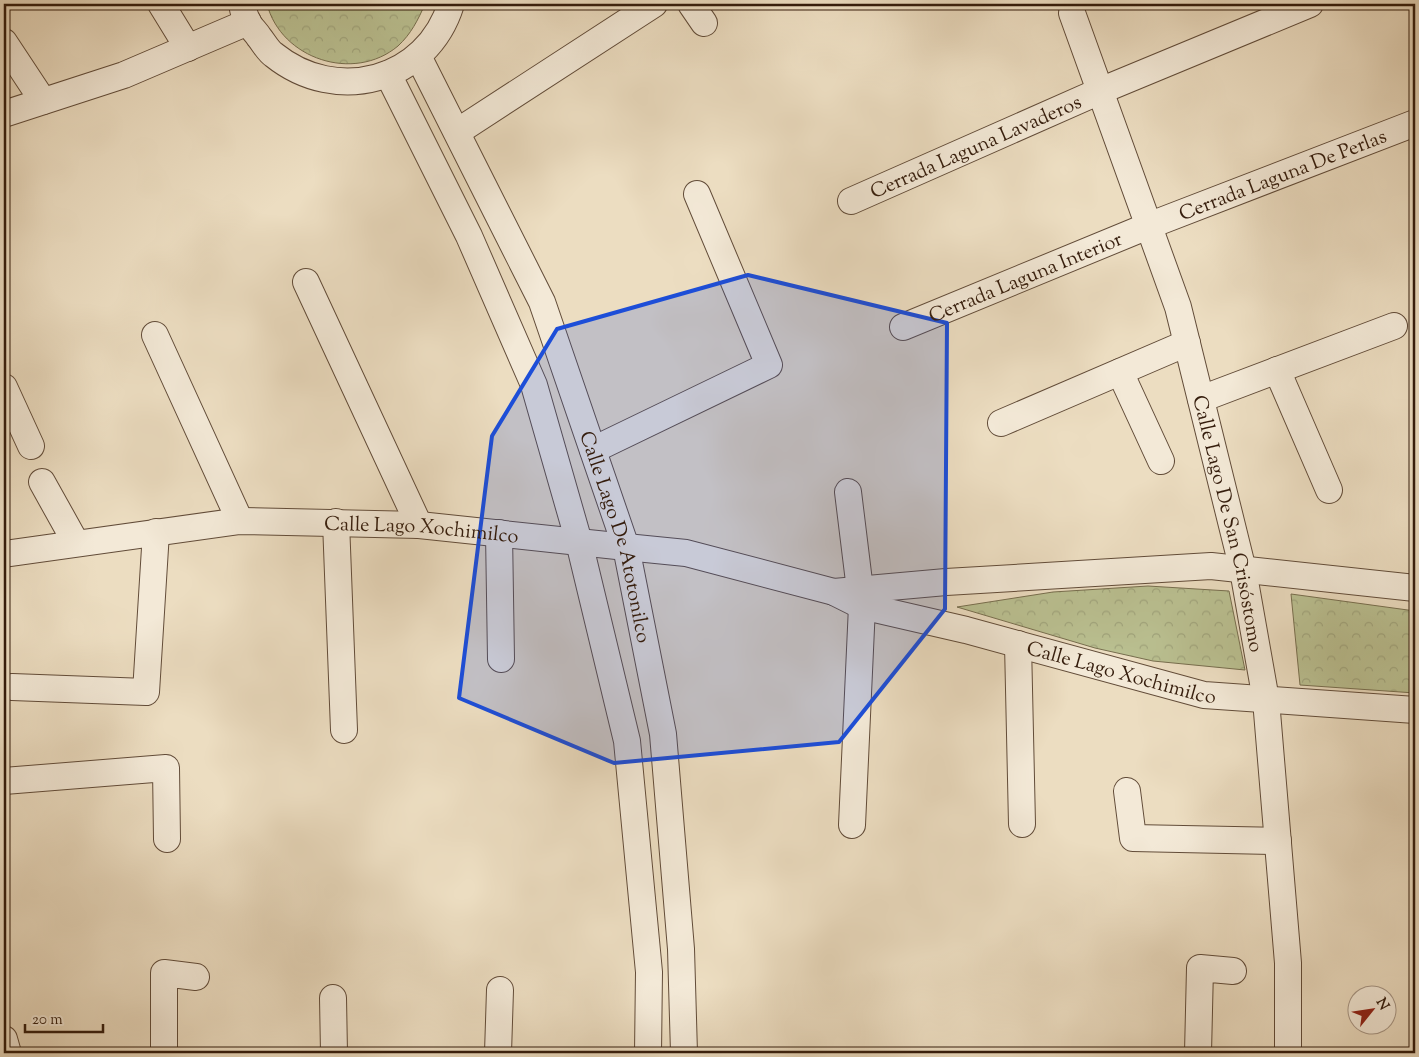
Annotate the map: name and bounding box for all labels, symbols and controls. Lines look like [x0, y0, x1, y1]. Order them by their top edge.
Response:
street label: Cerrada Laguna Lavaderos [866, 89, 1087, 208]
street label: Cerrada Laguna De Perlas [1175, 123, 1391, 230]
street label: Cerrada Laguna Interior [925, 226, 1128, 332]
street label: Calle Lago De San Crisóstomo [1183, 392, 1269, 655]
street label: Calle Lago De Atotonilco [570, 428, 657, 646]
street label: Calle Lago Xochimilco [324, 511, 520, 552]
street label: Calle Lago Xochimilco [1023, 635, 1217, 713]
north arrow [1346, 984, 1396, 1034]
text: N [1370, 995, 1393, 1014]
scale bar [25, 1002, 102, 1034]
text: 20 m [32, 1010, 63, 1031]

